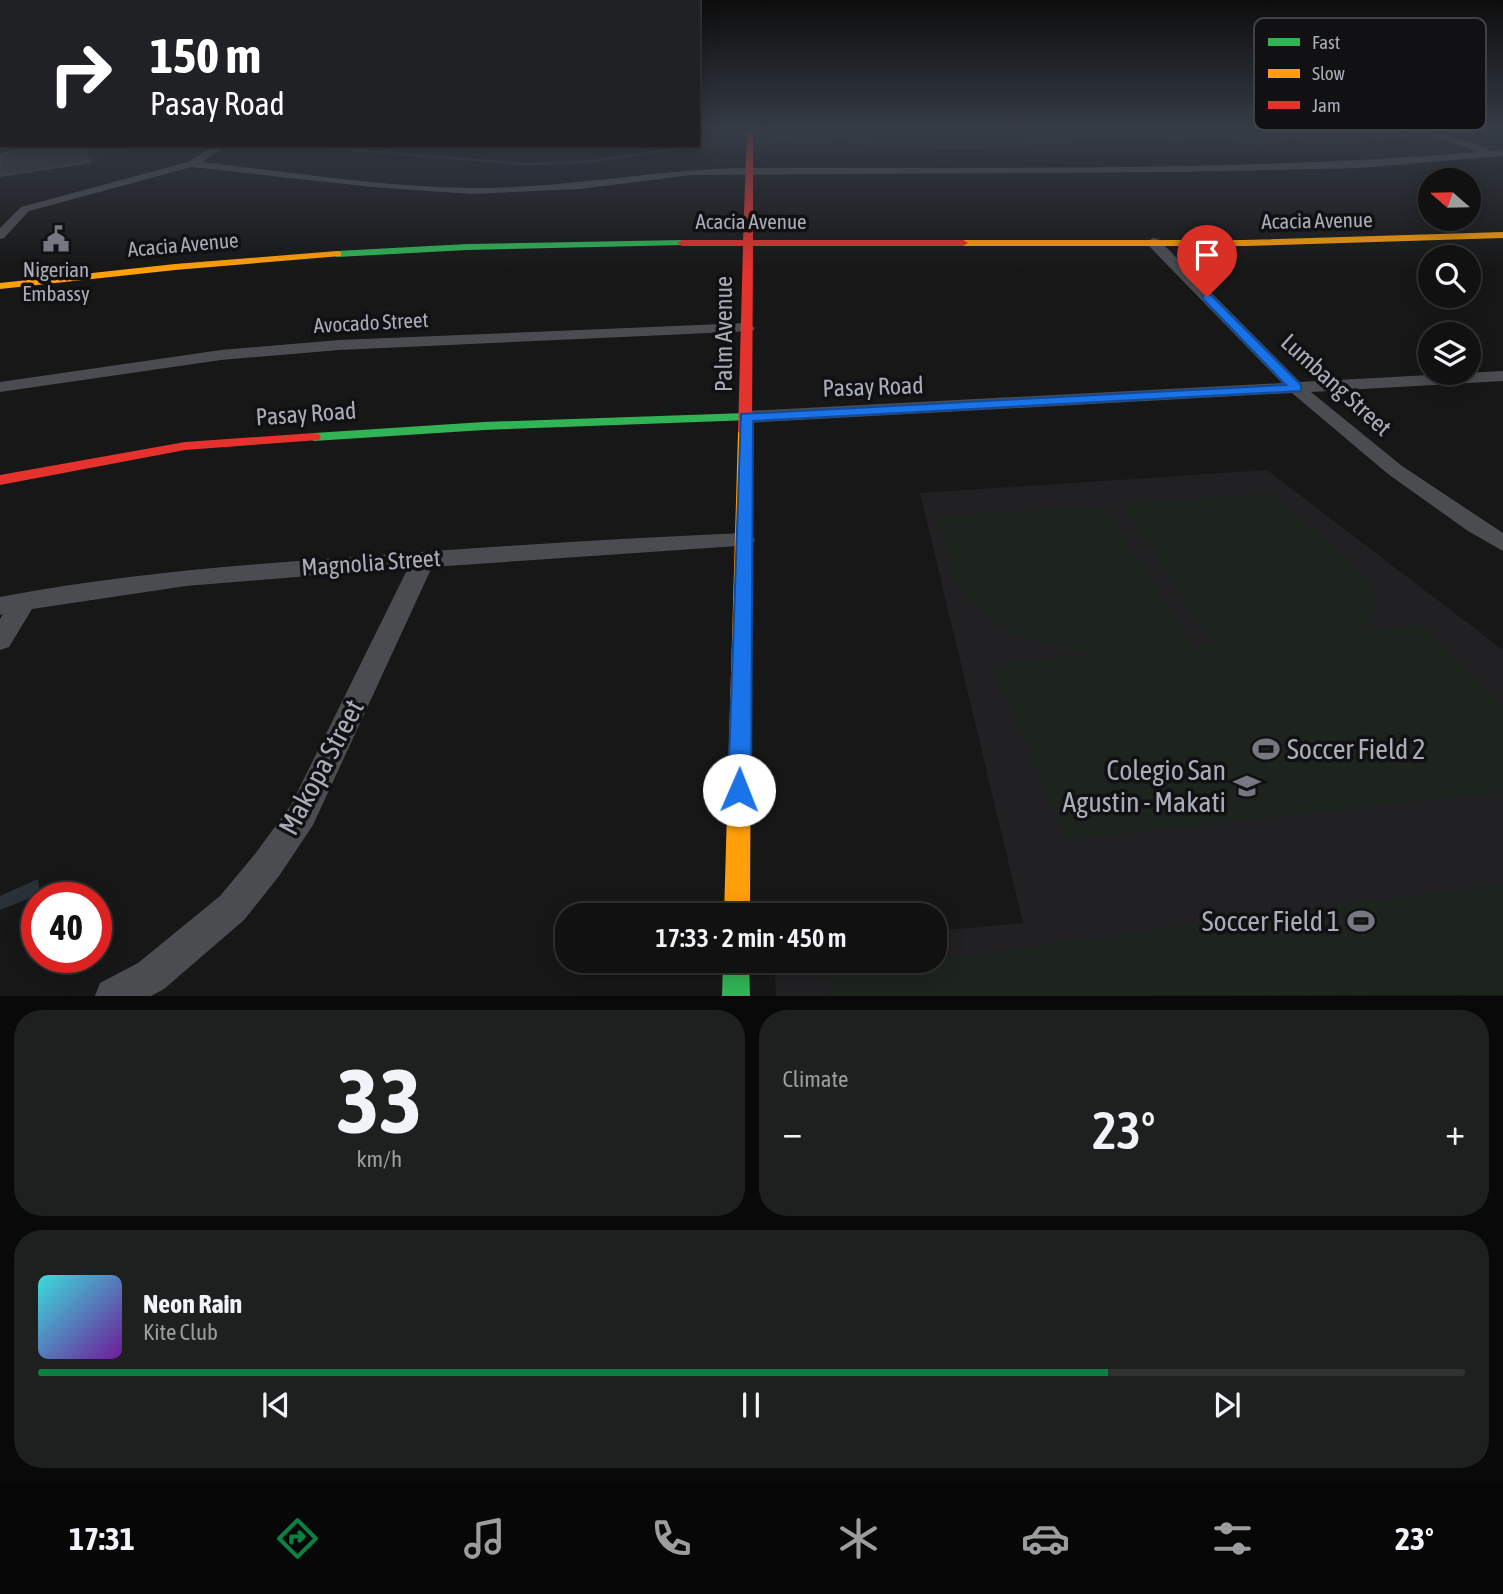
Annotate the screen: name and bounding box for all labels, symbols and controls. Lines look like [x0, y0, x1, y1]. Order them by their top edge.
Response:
legend [1254, 18, 1486, 130]
text: 150 m [150, 27, 261, 83]
icon: right [35, 28, 126, 119]
text: Fast [1312, 31, 1340, 53]
text: Slow [1312, 62, 1346, 84]
text: Pasay Road [150, 85, 285, 122]
text: Jam [1312, 94, 1341, 116]
north arrow [1418, 168, 1480, 231]
map controls [1418, 168, 1481, 385]
street label: Acacia Avenue [1261, 207, 1373, 233]
street label: Acacia Avenue [695, 209, 807, 233]
public building icon: Nigerian Embassy [41, 224, 71, 254]
pin [1177, 225, 1237, 297]
street label: Acacia Avenue [126, 227, 239, 261]
icon: arrive [1188, 236, 1226, 274]
button: search [1418, 245, 1481, 308]
place label: Nigerian Embassy [22, 257, 90, 305]
street label: Palm Avenue [710, 276, 737, 392]
street label: Avocado Street [313, 307, 429, 337]
button: layers [1418, 322, 1481, 385]
street label: Lumbang Street [1276, 328, 1397, 441]
street label: Pasay Road [822, 371, 924, 402]
street label: Pasay Road [255, 397, 357, 430]
street label: Magnolia Street [300, 544, 442, 581]
street label: Makopa Street [272, 694, 370, 840]
place label: Soccer Field 2 [1287, 733, 1425, 765]
sports icon: Soccer Field 2 [1251, 734, 1281, 764]
position arrow [702, 753, 776, 827]
place label: Colegio San Agustin - Makati [1062, 754, 1226, 818]
school or university icon: Colegio San Agustin - Makati [1232, 771, 1262, 801]
speed limit sign: 40 [21, 882, 112, 973]
place label: Soccer Field 1 [1202, 905, 1340, 937]
sports icon: Soccer Field 1 [1346, 906, 1376, 936]
text: 17:33 · 2 min · 450 m [656, 923, 846, 953]
text: 33 [336, 1048, 422, 1152]
text: Climate [783, 1066, 848, 1092]
text: 23° [1092, 1100, 1155, 1160]
text: − [783, 1110, 802, 1153]
text: + [1445, 1110, 1465, 1153]
text: km/h [356, 1146, 402, 1172]
text: Neon Rain [143, 1289, 242, 1319]
text: Kite Club [143, 1319, 218, 1345]
icon: previous [257, 1386, 295, 1424]
icon: pause [732, 1386, 770, 1424]
icon: next [1208, 1386, 1246, 1424]
icon: directions [273, 1514, 322, 1563]
icon: music [460, 1514, 509, 1563]
icon: phone [647, 1514, 696, 1563]
icon: climate [834, 1514, 883, 1563]
icon: car [1021, 1514, 1070, 1563]
icon: filters [1208, 1514, 1257, 1563]
text: 17:31 [69, 1520, 135, 1557]
text: 23° [1395, 1520, 1434, 1557]

